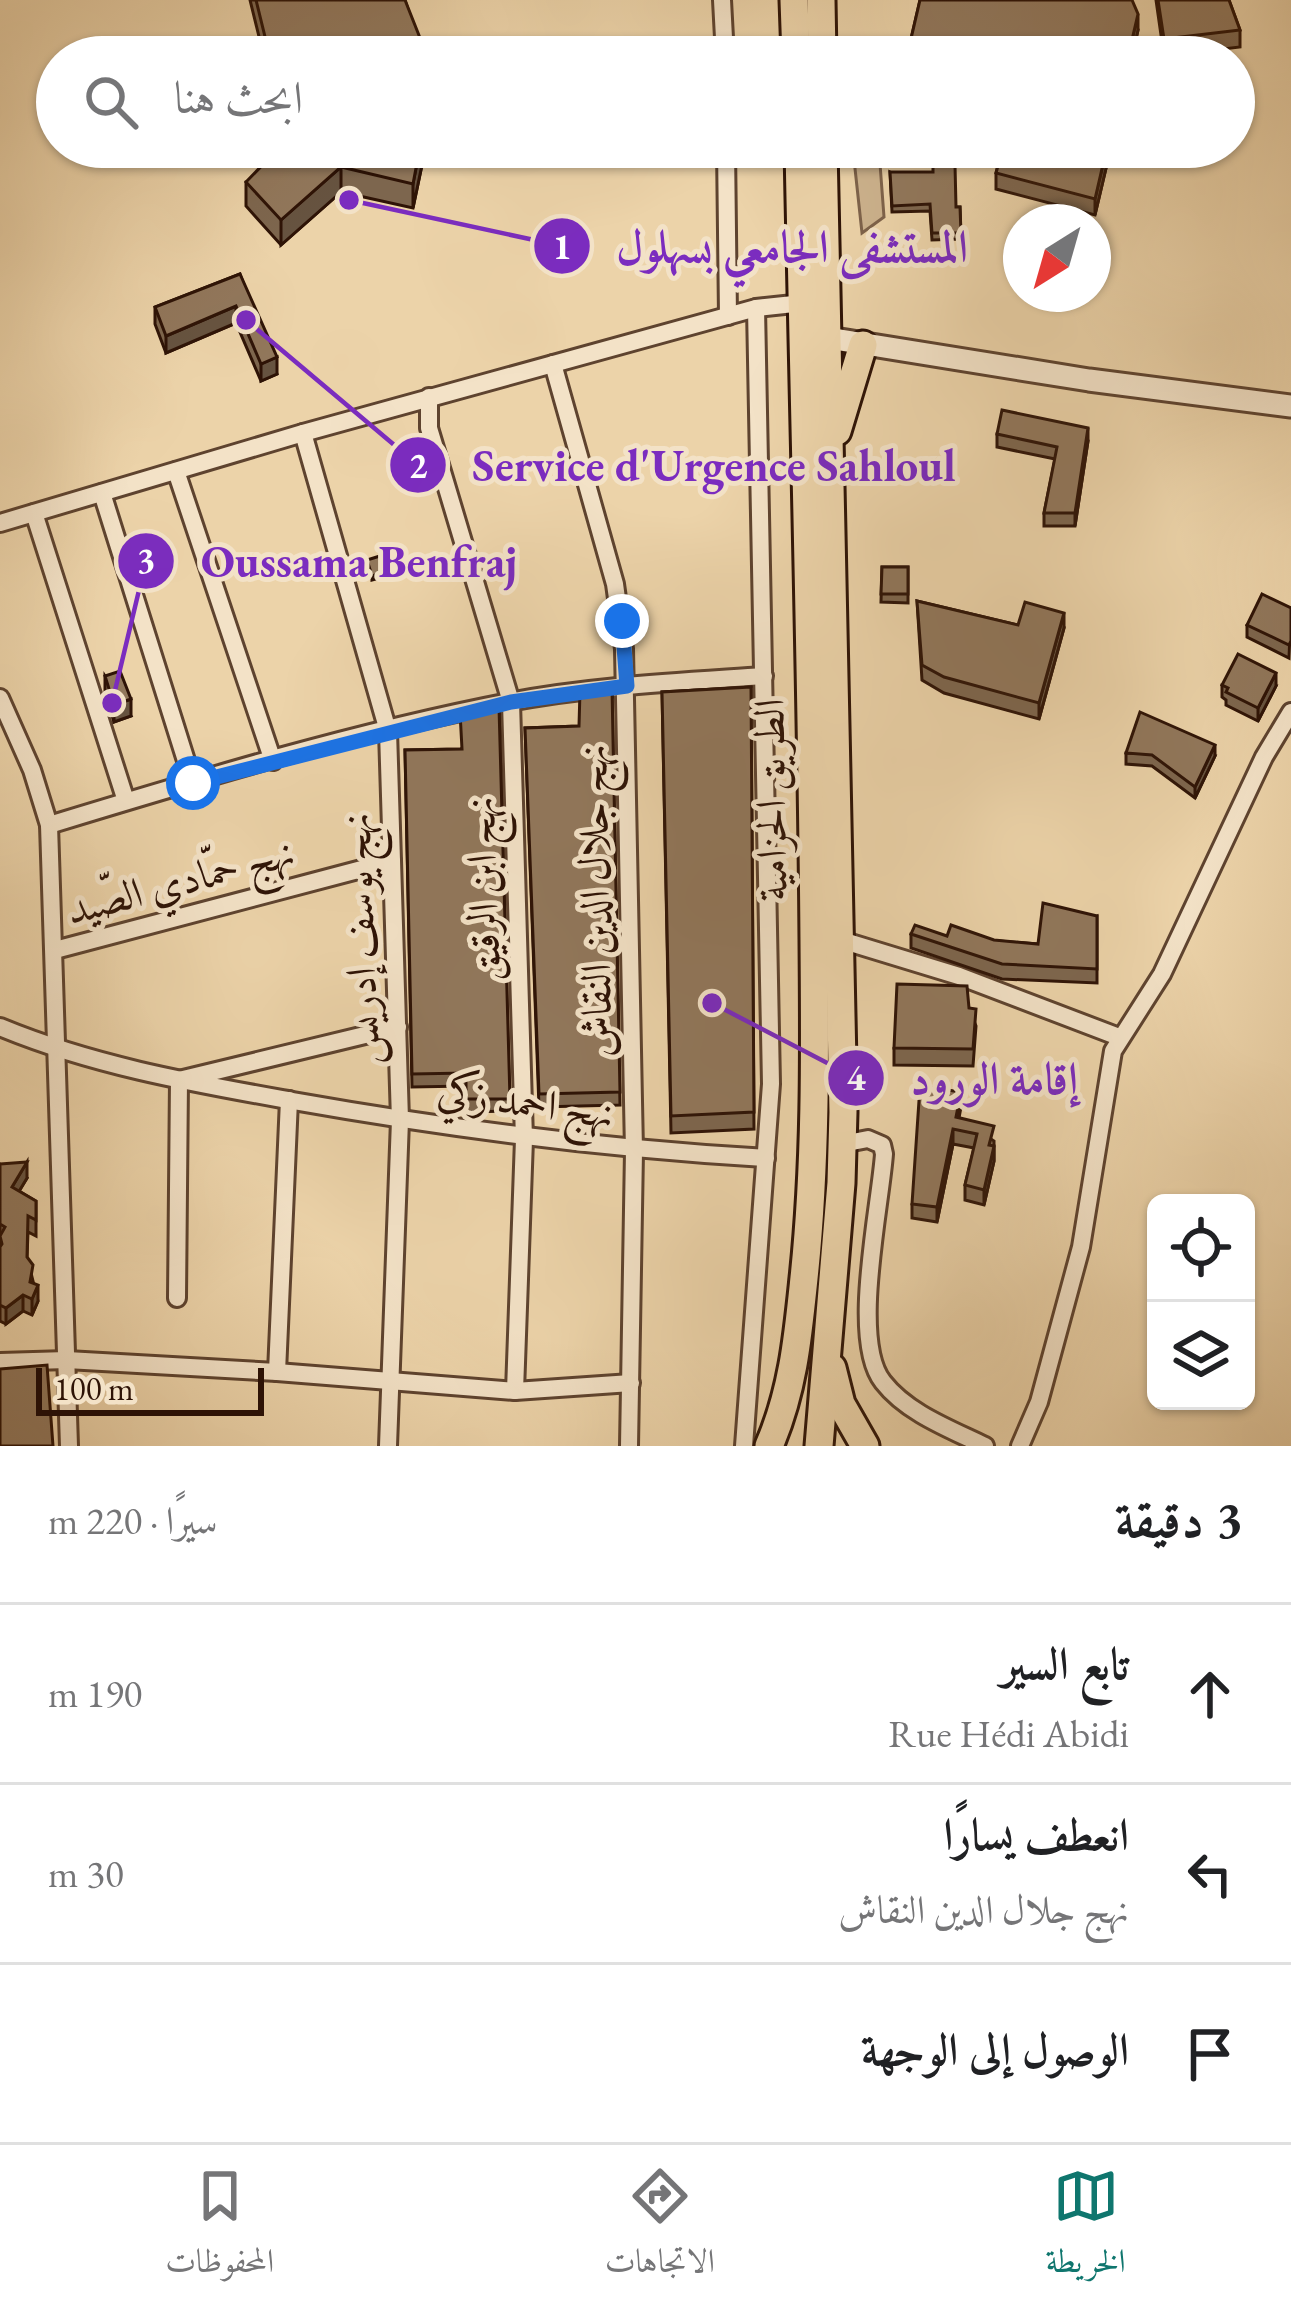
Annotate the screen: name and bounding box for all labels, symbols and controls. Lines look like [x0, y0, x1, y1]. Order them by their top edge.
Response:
search box [36, 36, 1255, 168]
text: ابحث هنا [174, 68, 303, 126]
icon: search [78, 69, 144, 135]
north arrow [1003, 204, 1111, 312]
callout: المستشفى الجامعي بسهلول [532, 206, 992, 287]
text: المستشفى الجامعي بسهلول [616, 217, 968, 288]
text: 1 [552, 223, 572, 270]
callout: Service d'Urgence Sahloul [388, 425, 980, 506]
text: Service d'Urgence Sahloul [472, 436, 956, 495]
text: 2 [408, 442, 428, 489]
callout: Oussama Benfraj [116, 520, 541, 601]
text: Oussama Benfraj [201, 532, 517, 591]
text: 3 [136, 537, 156, 584]
route end [595, 594, 649, 648]
street label: الطريق الحزامية [741, 698, 800, 902]
street label: نهج جلال الدين النقاش [564, 744, 635, 1058]
route start [166, 756, 220, 810]
street label: نهج ابن الرقيق [452, 795, 523, 982]
street label: نهج يوسف إدريس [328, 812, 401, 1066]
street label: نهج حمّادي الصّيد [60, 823, 303, 947]
callout: إقامة الورود [826, 1037, 1102, 1118]
text: إقامة الورود [910, 1049, 1081, 1108]
text: 4 [846, 1054, 866, 1101]
street label: نهج احمد زكي [433, 1062, 618, 1151]
map controls [1147, 1194, 1255, 1410]
button: locate [1147, 1194, 1255, 1302]
button: layers [1147, 1302, 1255, 1410]
scale bar [36, 1362, 264, 1415]
text: 100 m [54, 1367, 134, 1410]
text: 3 دقيقة [1115, 1486, 1243, 1552]
text: سيرًا · 220 m [48, 1495, 218, 1546]
text: تابع السير [1001, 1634, 1129, 1692]
icon: ahead [1177, 1661, 1243, 1727]
text: 190 m [48, 1668, 142, 1719]
text: Rue Hédi Abidi [888, 1708, 1129, 1759]
text: انعطف يسارًا [944, 1805, 1129, 1863]
icon: left [1177, 1841, 1243, 1907]
text: 30 m [48, 1848, 124, 1899]
text: نهج جلال الدين النقاش [838, 1884, 1129, 1935]
text: الوصول إلى الوجهة [861, 2020, 1129, 2078]
icon: arrive [1177, 2021, 1243, 2087]
tab: المحفوظات [165, 2163, 274, 2293]
tab: الاتجاهات [605, 2163, 715, 2293]
tab: الخريطة [1045, 2163, 1126, 2293]

